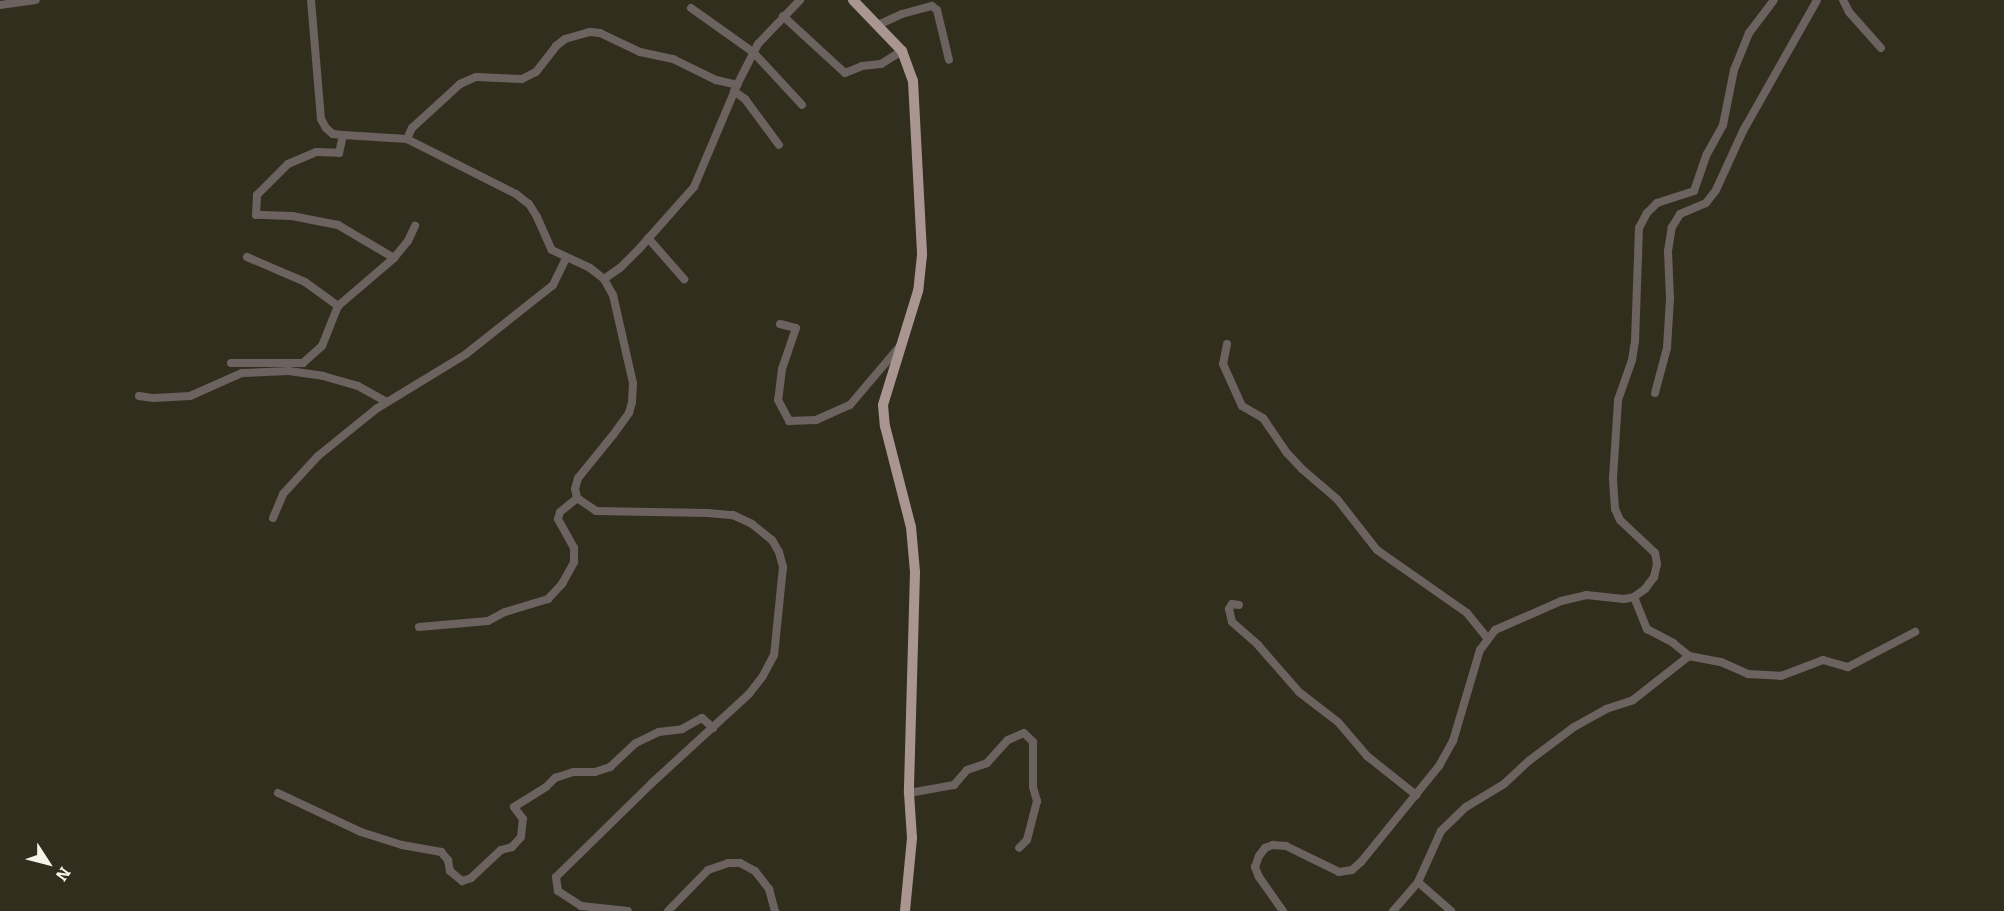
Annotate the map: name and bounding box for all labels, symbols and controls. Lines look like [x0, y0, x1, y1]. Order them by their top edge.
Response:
north arrow [18, 833, 78, 893]
text: N [52, 863, 74, 884]

